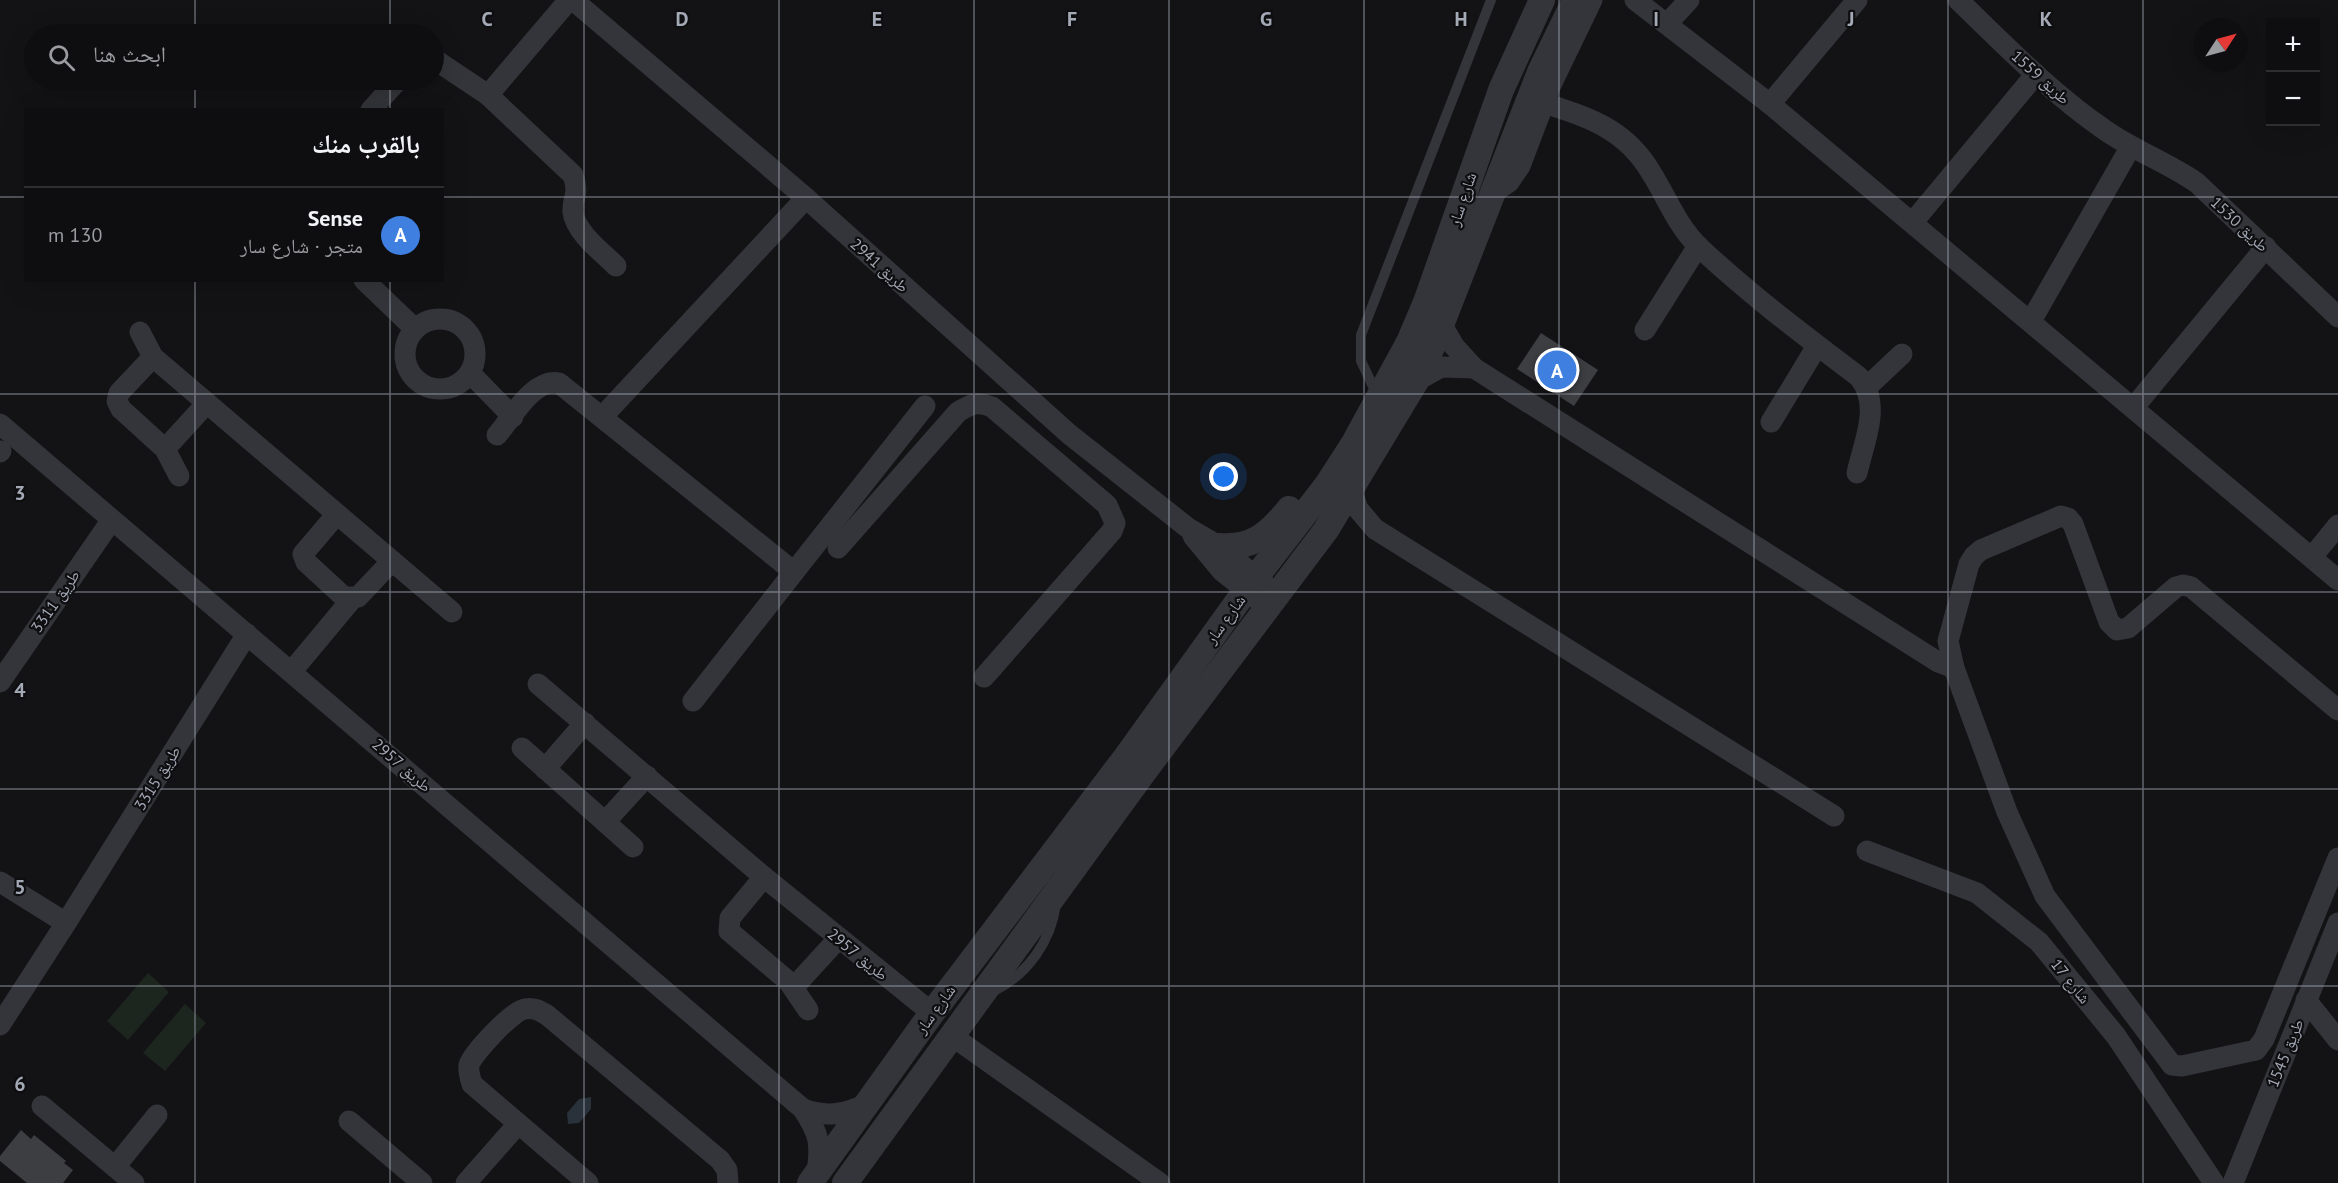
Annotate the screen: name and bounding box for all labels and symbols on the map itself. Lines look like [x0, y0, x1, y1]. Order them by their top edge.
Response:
text: C [481, 6, 493, 32]
text: D [676, 6, 689, 32]
text: E [872, 6, 882, 32]
text: F [1067, 6, 1077, 32]
text: G [1260, 6, 1272, 32]
text: H [1454, 6, 1468, 32]
text: I [1653, 6, 1659, 32]
text: J [1847, 6, 1854, 32]
text: K [2040, 6, 2053, 32]
north arrow [2194, 18, 2248, 72]
street label: طريق 1559 [2007, 45, 2074, 109]
street label: شارع سار [1443, 170, 1481, 230]
street label: طريق 1530 [2206, 192, 2273, 257]
street label: طريق 2941 [846, 233, 913, 297]
pin: A [1538, 348, 1576, 392]
your location [1209, 462, 1238, 491]
text: 3 [14, 480, 26, 506]
street label: طريق 3311 [26, 566, 85, 637]
street label: شارع سار [1200, 591, 1250, 649]
text: 4 [14, 677, 26, 703]
street label: طريق 2957 [368, 734, 436, 797]
street label: طريق 3315 [129, 742, 185, 814]
text: 5 [14, 874, 26, 900]
street label: طريق 2957 [823, 924, 892, 985]
street label: شارع 17 [2046, 954, 2095, 1008]
street label: شارع سار [910, 981, 960, 1039]
street label: طريق 1545 [2262, 1016, 2309, 1090]
text: 6 [14, 1071, 26, 1097]

